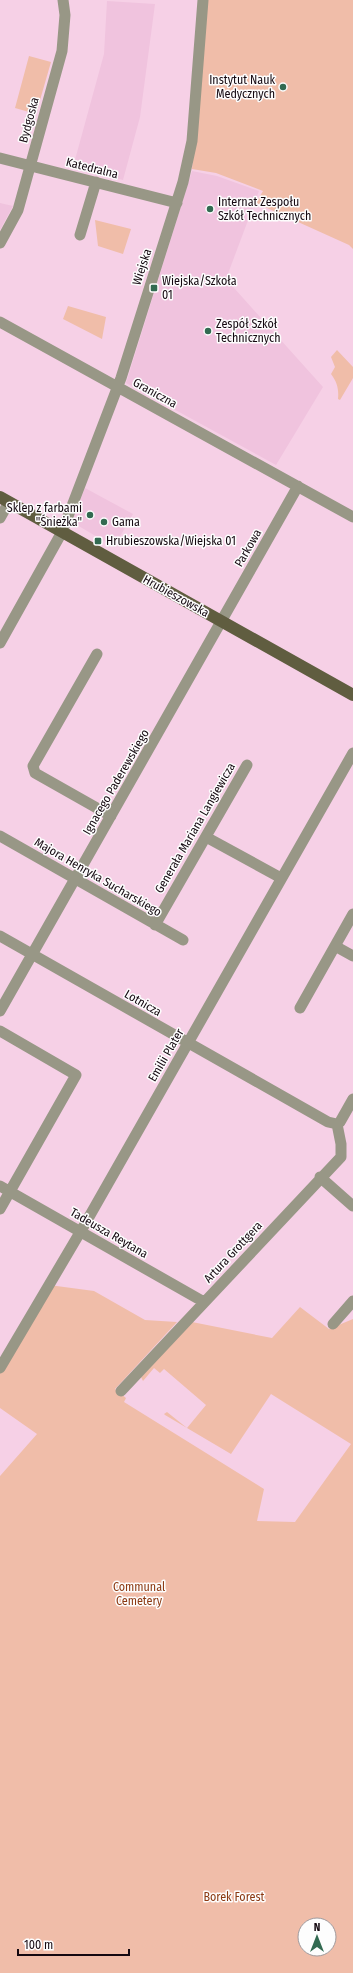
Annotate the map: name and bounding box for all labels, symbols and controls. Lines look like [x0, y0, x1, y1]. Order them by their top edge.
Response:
place label: Instytut Nauk Medycznych [209, 73, 275, 101]
marker: Instytut Nauk Medycznych [278, 82, 288, 92]
street label: Bydgoska [16, 96, 42, 144]
street label: Katedralna [64, 155, 120, 181]
place label: Internat Zespołu Szkół Technicznych [218, 195, 311, 223]
marker: Internat Zespołu Szkół Technicznych [205, 204, 215, 214]
street label: Wiejska [130, 247, 154, 287]
place label: Wiejska/Szkoła 01 [162, 274, 237, 302]
marker: Wiejska/Szkoła 01 [149, 283, 159, 293]
place label: Zespół Szkół Technicznych [216, 317, 281, 345]
marker: Zespół Szkół Technicznych [203, 326, 213, 336]
street label: Graniczna [131, 375, 179, 411]
place label: Sklep z farbami "Śnieżka" [7, 501, 82, 529]
marker: Sklep z farbami "Śnieżka" [85, 510, 95, 520]
place label: Gama [112, 515, 140, 529]
marker: Gama [99, 517, 109, 527]
street label: Parkowa [232, 527, 264, 569]
place label: Hrubieszowska/Wiejska 01 [106, 534, 236, 548]
marker: Hrubieszowska/Wiejska 01 [93, 536, 103, 546]
street label: Hrubieszowska [140, 572, 212, 620]
street label: Ignacego Paderewskiego [80, 727, 152, 837]
street label: Generała Mariana Langiewicza [152, 760, 238, 895]
street label: Majora Henryka Sucharskiego [32, 835, 164, 919]
street label: Lotnicza [122, 987, 164, 1019]
street label: Emilii Plater [145, 1025, 187, 1084]
street label: Tadeusza Reytana [68, 1205, 150, 1261]
street label: Artura Grottgera [201, 1218, 265, 1286]
park label: Communal Cemetery [113, 1580, 165, 1608]
park label: Borek Forest [203, 1890, 265, 1904]
north arrow [297, 1917, 337, 1957]
text: N [314, 1921, 320, 1934]
scale bar [18, 1931, 129, 1957]
text: 100 m [24, 1938, 53, 1952]

